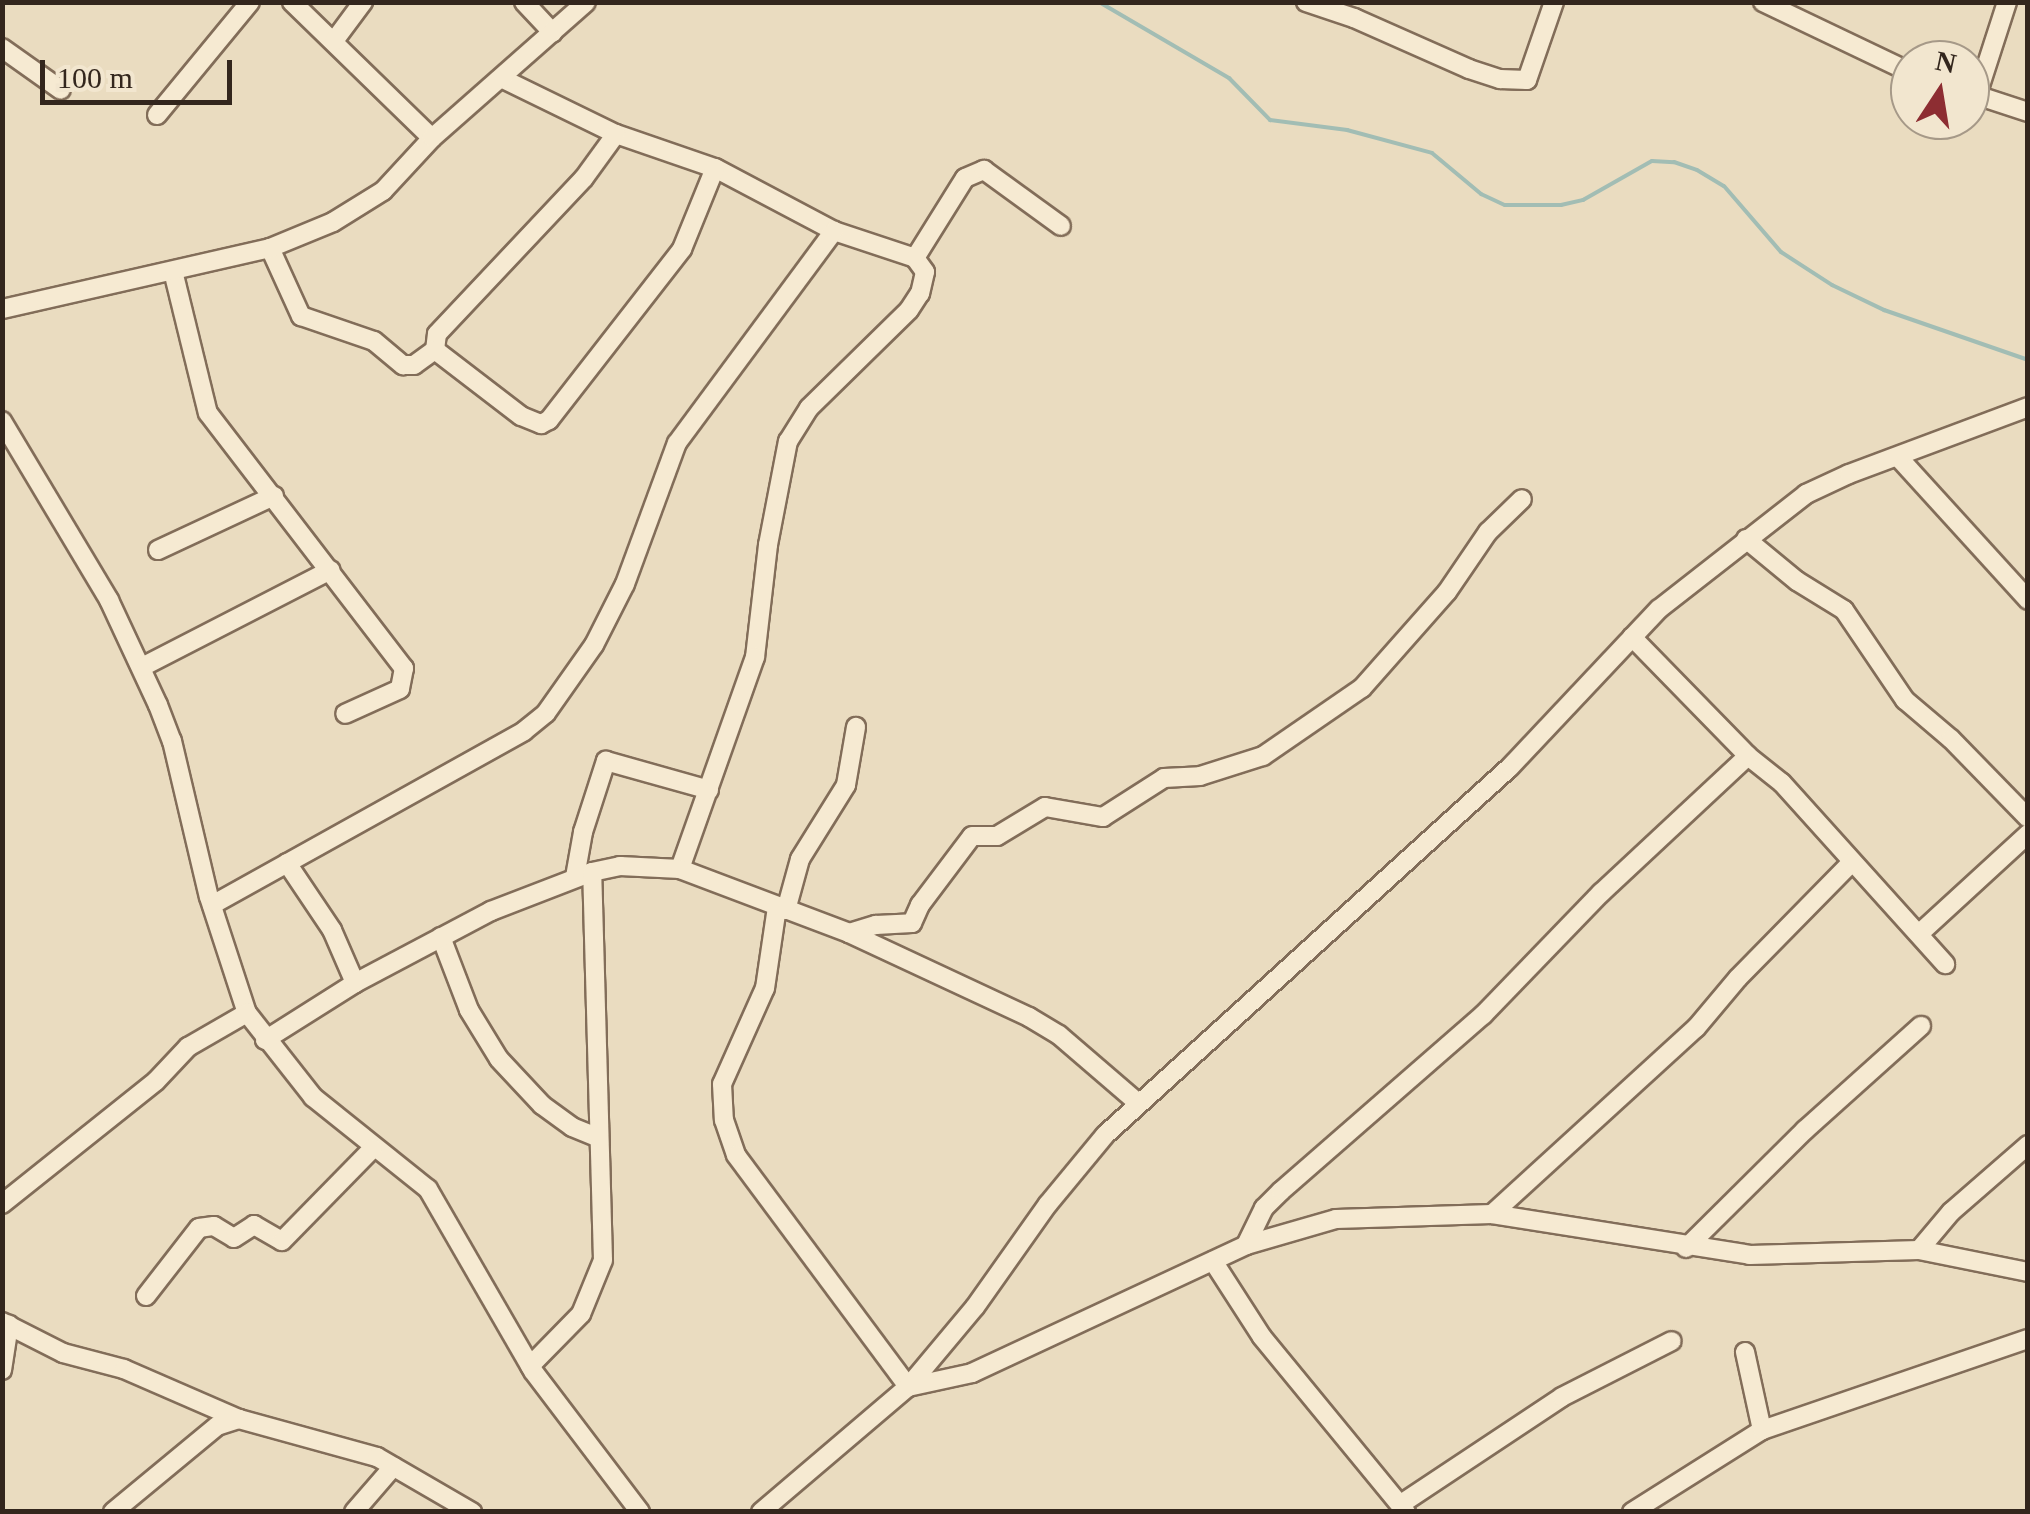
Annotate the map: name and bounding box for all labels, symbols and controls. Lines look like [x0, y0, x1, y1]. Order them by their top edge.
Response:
scale bar [45, 40, 238, 102]
north arrow [1890, 40, 1990, 140]
text: N [1933, 45, 1959, 79]
text: 100 m [57, 61, 133, 94]

